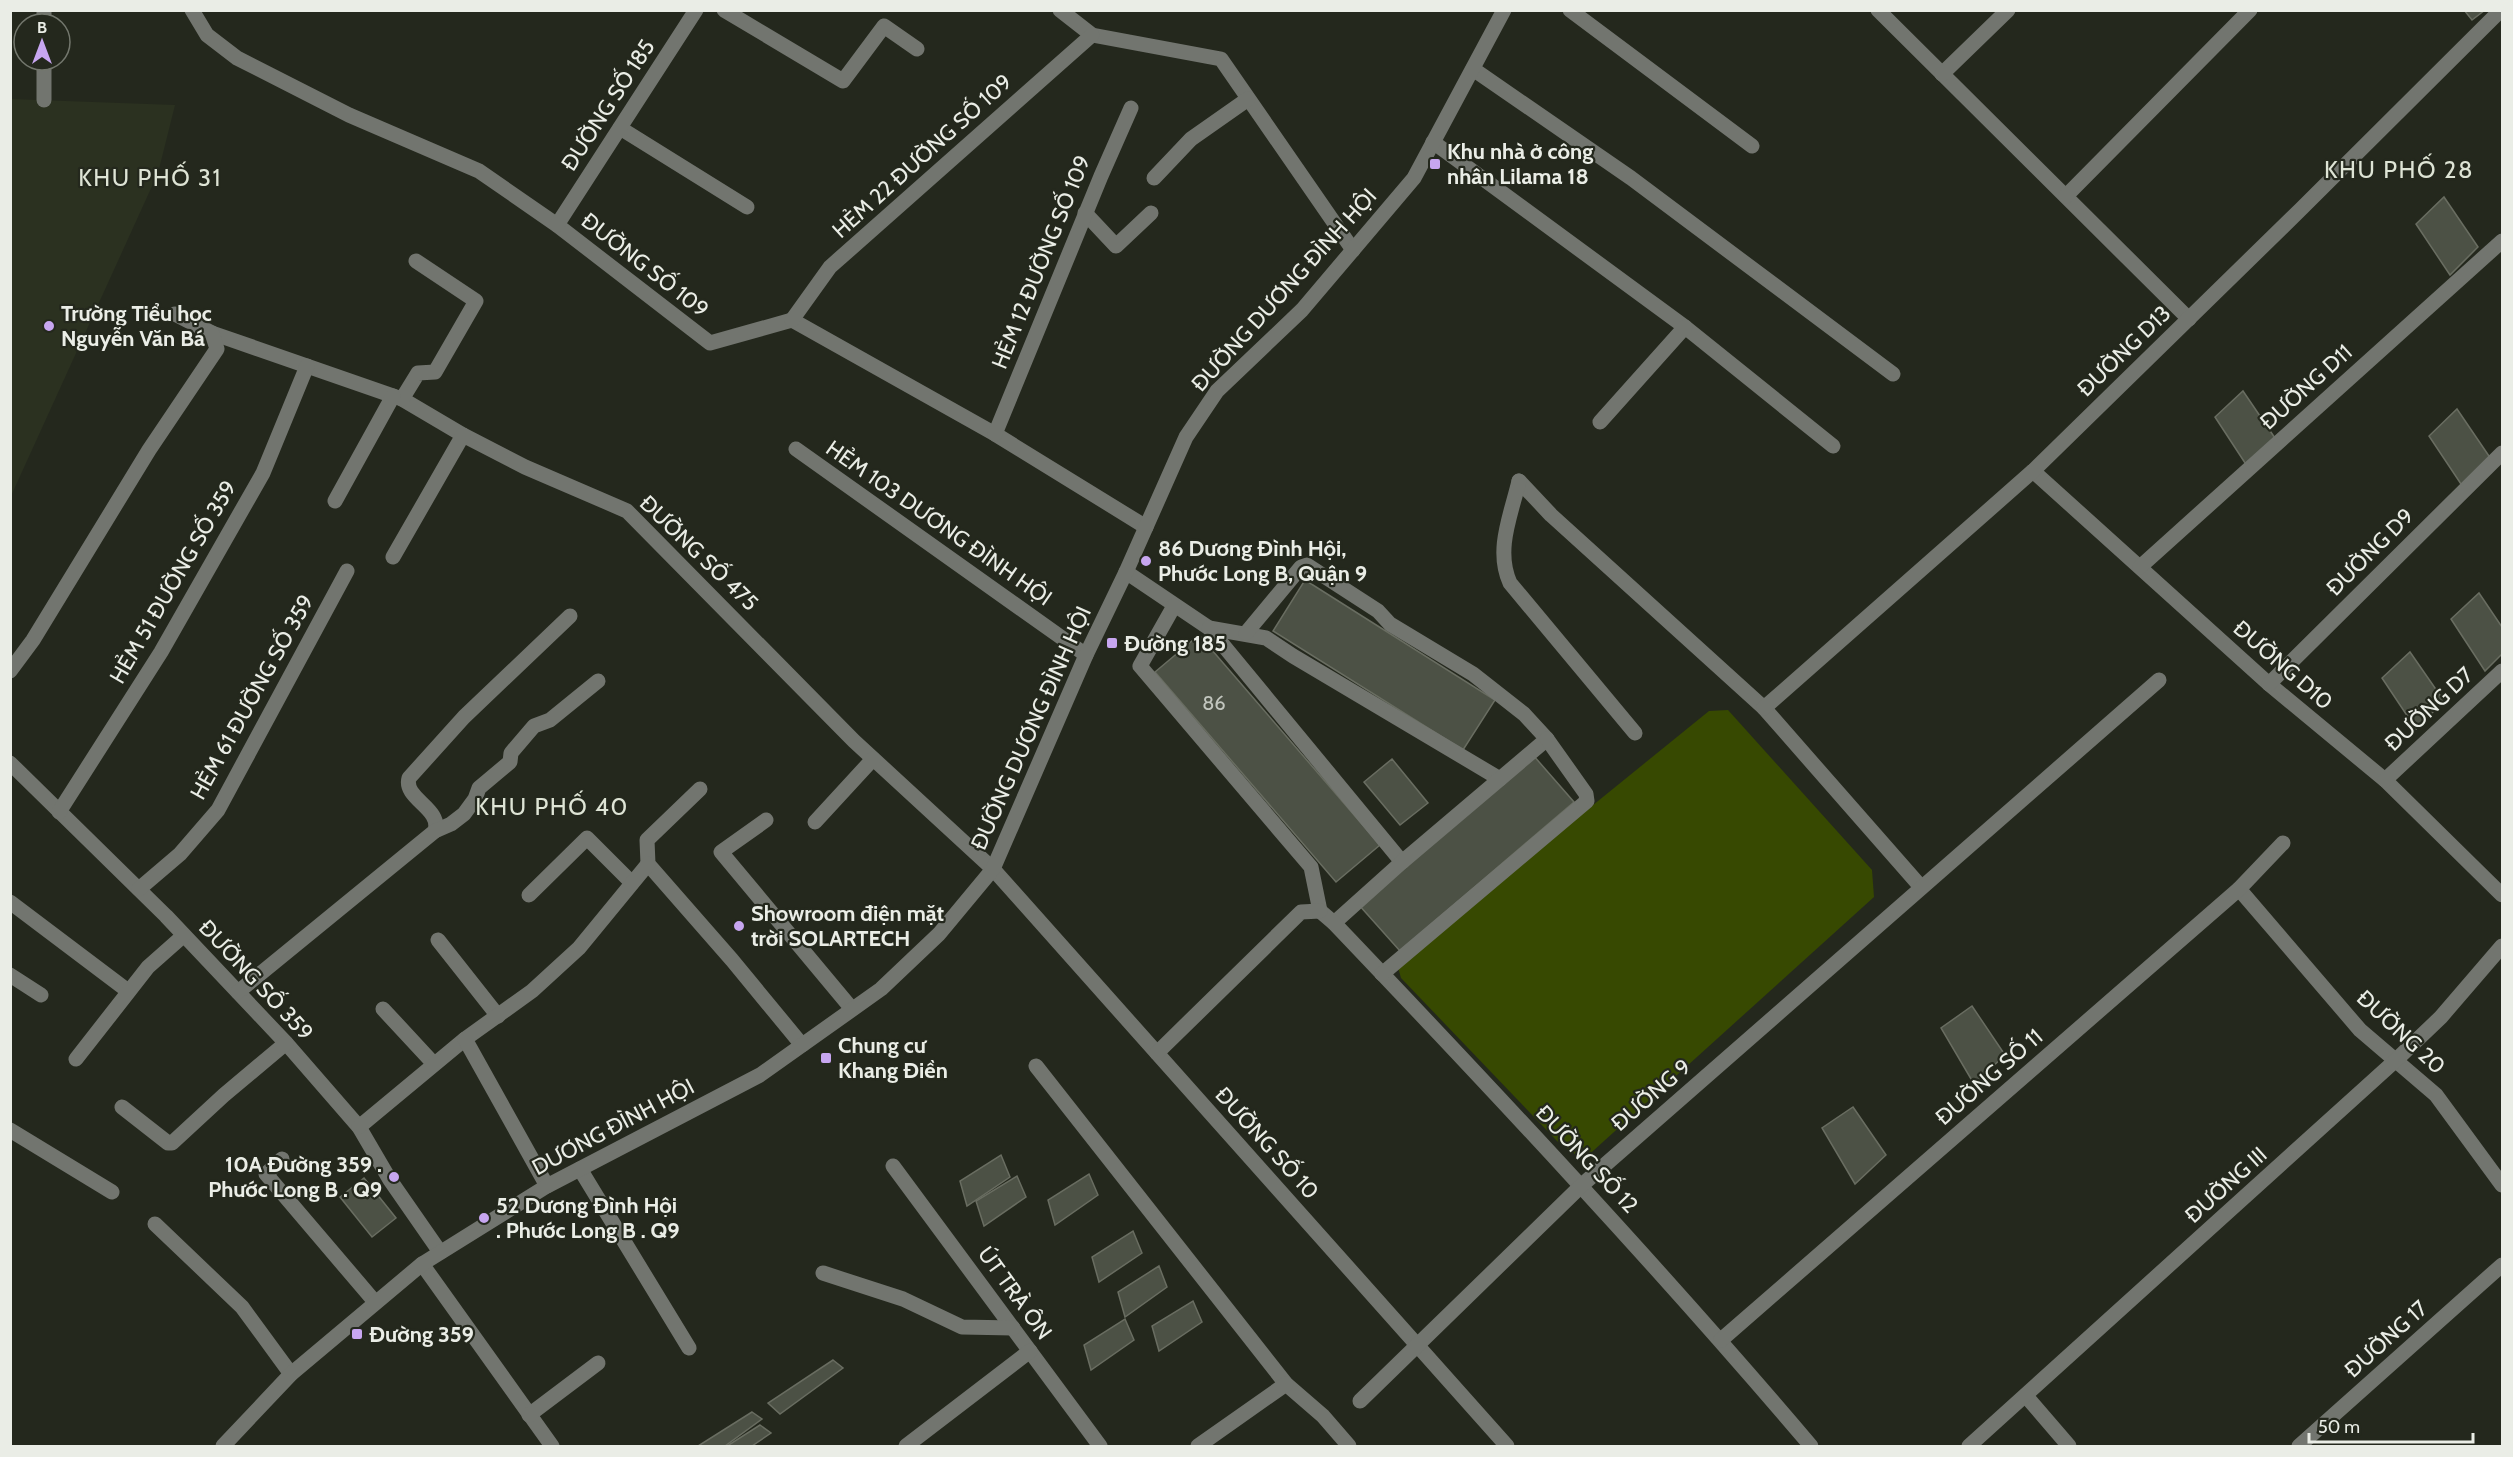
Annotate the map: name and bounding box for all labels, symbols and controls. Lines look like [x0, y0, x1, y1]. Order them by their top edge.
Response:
north arrow [12, 12, 72, 72]
text: B [37, 18, 47, 37]
street label: ĐƯỜNG SỐ 185 [554, 33, 661, 176]
street label: HẺM 22 ĐƯỜNG SỐ 109 [825, 67, 1017, 244]
place label: Khu nhà ở công nhân Lilama 18 [1447, 138, 1593, 190]
street label: HẺM 12 ĐƯỜNG SỐ 109 [984, 150, 1096, 373]
district label: KHU PHỐ 28 [2324, 153, 2474, 184]
marker: Khu nhà ở công nhân Lilama 18 [1428, 157, 1442, 171]
district label: KHU PHỐ 31 [78, 161, 222, 192]
street label: ĐƯỜNG DƯƠNG ĐÌNH HỘI [1186, 183, 1382, 397]
street label: ĐƯỜNG SỐ 109 [576, 205, 715, 323]
place label: Trường Tiểu học Nguyễn Văn Bá [61, 300, 212, 352]
street label: ĐƯỜNG D13 [2072, 300, 2176, 402]
marker: Trường Tiểu học Nguyễn Văn Bá [42, 319, 56, 333]
street label: ĐƯỜNG D11 [2254, 339, 2358, 435]
street label: HẺM 103 DƯƠNG ĐÌNH HỘI [821, 435, 1057, 611]
street label: HẺM 51 ĐƯỜNG SỐ 359 [102, 475, 242, 688]
street label: ĐƯỜNG SỐ 475 [634, 488, 765, 616]
street label: ĐƯỜNG D9 [2321, 503, 2419, 601]
place label: 86 Dương Đình Hội, Phước Long B, Quận 9 [1158, 535, 1367, 587]
marker: 86 Dương Đình Hội, Phước Long B, Quận 9 [1139, 554, 1153, 568]
street label: HẺM 61 ĐƯỜNG SỐ 359 [183, 589, 320, 804]
street label: ĐƯỜNG DƯƠNG ĐÌNH HỘI [965, 602, 1097, 854]
street label: ĐƯỜNG D10 [2228, 615, 2338, 715]
place label: Đường 185 [1124, 630, 1226, 657]
marker: Đường 185 [1105, 636, 1119, 650]
street label: ĐƯỜNG D7 [2379, 661, 2479, 757]
house number: 86 [1202, 691, 1226, 715]
district label: KHU PHỐ 40 [475, 790, 629, 821]
place label: Showroom điện mặt trời SOLARTECH [751, 900, 945, 952]
street label: ĐƯỜNG SỐ 359 [193, 913, 320, 1046]
marker: Showroom điện mặt trời SOLARTECH [732, 919, 746, 933]
street label: ĐƯỜNG 20 [2351, 984, 2451, 1080]
street label: ĐƯỜNG SỐ 11 [1929, 1022, 2048, 1131]
place label: Chung cư Khang Điền [838, 1032, 948, 1084]
marker: Chung cư Khang Điền [819, 1051, 833, 1065]
street label: ĐƯỜNG 9 [1606, 1053, 1696, 1137]
street label: DƯƠNG ĐÌNH HỘI [527, 1073, 699, 1181]
street label: ĐƯỜNG SỐ 10 [1210, 1080, 1326, 1205]
street label: ĐƯỜNG SỐ 12 [1530, 1098, 1645, 1219]
street label: ĐƯỜNG III [2179, 1141, 2273, 1229]
place label: 10A Đường 359 . Phước Long B . Q9 [208, 1151, 382, 1203]
marker: 10A Đường 359 . Phước Long B . Q9 [387, 1170, 401, 1184]
place label: 52 Dương Đình Hội . Phước Long B . Q9 [496, 1192, 680, 1244]
marker: 52 Dương Đình Hội . Phước Long B . Q9 [477, 1211, 491, 1225]
street label: ÚT TRÀ ÔN [972, 1241, 1058, 1345]
street label: ĐƯỜNG 17 [2339, 1295, 2433, 1383]
place label: Đường 359 [369, 1321, 474, 1348]
marker: Đường 359 [350, 1327, 364, 1341]
scale bar [2309, 1406, 2472, 1444]
text: 50 m [2318, 1416, 2360, 1438]

